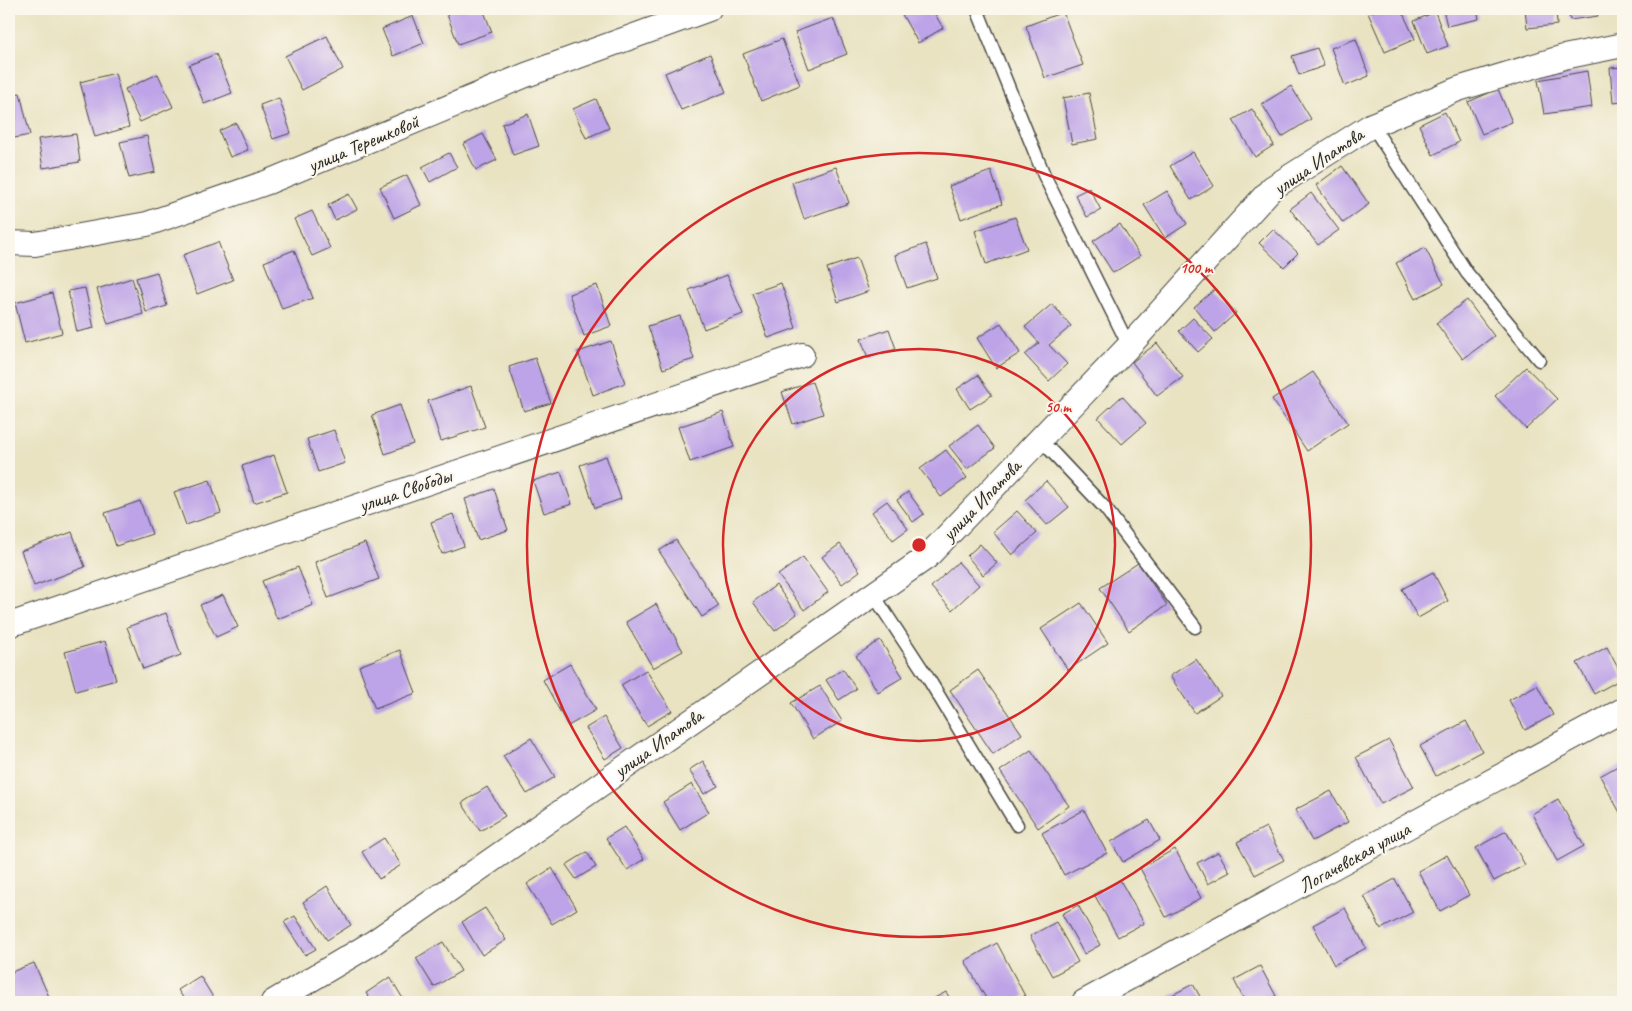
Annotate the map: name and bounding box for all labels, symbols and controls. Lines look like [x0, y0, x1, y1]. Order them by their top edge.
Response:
street label: улица Терешковой [303, 108, 424, 178]
street label: улица Ипатова [1268, 121, 1370, 201]
text: 100 m [1180, 259, 1214, 278]
text: 50 m [1045, 398, 1072, 417]
street label: улица Ипатова [936, 453, 1027, 547]
street label: улица Свободы [355, 463, 456, 518]
centre of rings [910, 536, 928, 554]
street label: улица Ипатова [608, 703, 709, 784]
street label: Логачевская улица [1294, 816, 1416, 898]

